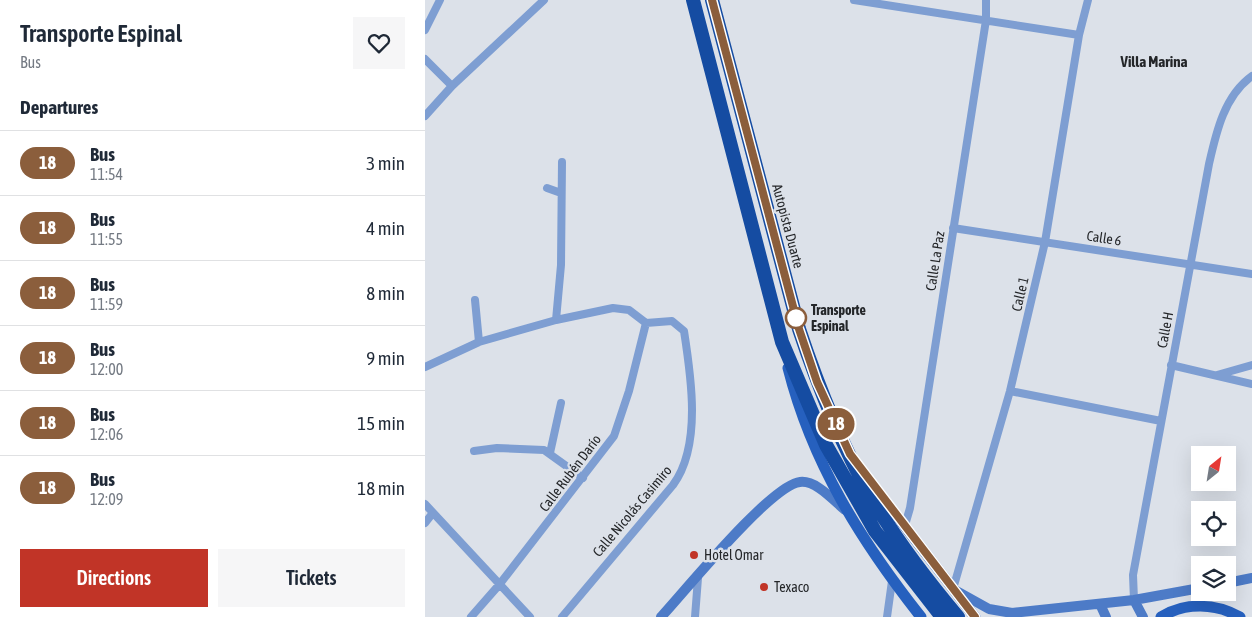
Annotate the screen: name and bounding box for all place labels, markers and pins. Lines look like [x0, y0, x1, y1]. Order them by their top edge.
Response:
place label: Transporte Espinal [811, 302, 866, 334]
marker: Transporte Espinal [785, 307, 807, 329]
place label: Hotel Omar [704, 547, 764, 563]
marker: Hotel Omar [688, 549, 700, 561]
place label: Texaco [774, 579, 809, 595]
marker: Texaco [758, 581, 770, 593]

